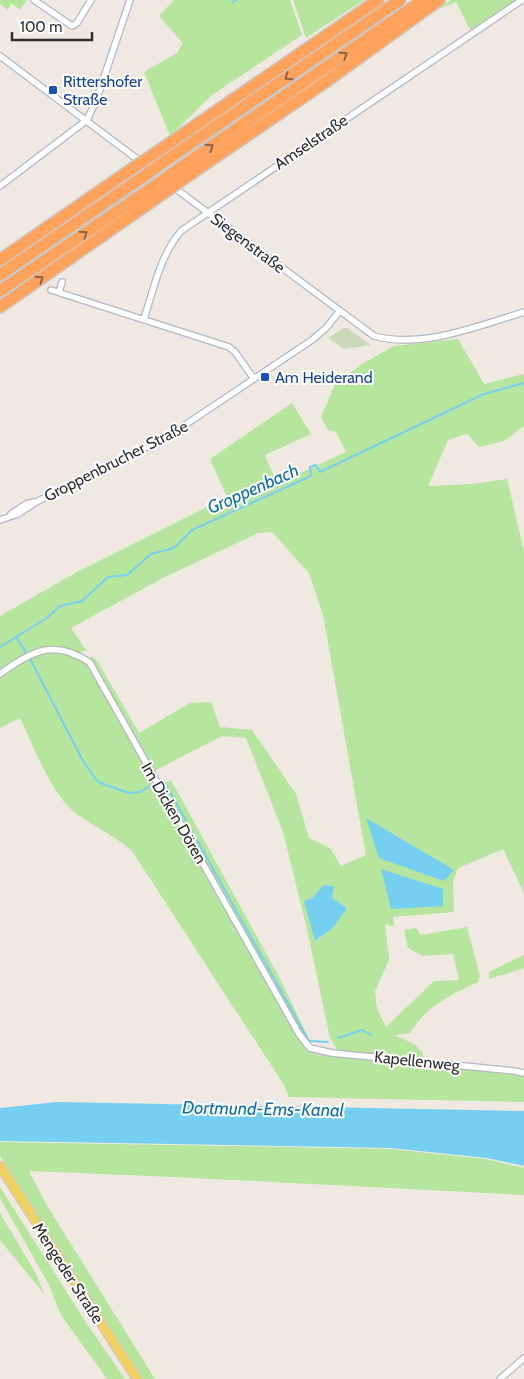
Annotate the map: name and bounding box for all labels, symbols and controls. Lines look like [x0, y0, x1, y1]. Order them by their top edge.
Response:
scale bar [12, 10, 92, 42]
text: 100 m [20, 18, 62, 36]
one-way arrow [338, 52, 348, 61]
one-way arrow [284, 71, 293, 80]
place label: Rittershofer Straße [63, 72, 143, 109]
marker: Rittershofer Straße [47, 84, 59, 96]
street label: Amselstraße [271, 111, 351, 173]
one-way arrow [204, 144, 214, 153]
street label: Siegenstraße [207, 209, 289, 277]
one-way arrow [78, 231, 87, 240]
one-way arrow [34, 276, 44, 285]
place label: Am Heiderand [275, 368, 373, 387]
marker: Am Heiderand [259, 371, 271, 383]
street label: Groppenbrucher Straße [41, 416, 191, 506]
water label: Groppenbach [204, 459, 302, 519]
street label: Im Dicken Dören [137, 759, 211, 867]
street label: Kapellenweg [373, 1047, 462, 1075]
water label: Dortmund-Ems-Kanal [182, 1097, 345, 1121]
street label: Mengeder Straße [28, 1219, 108, 1327]

